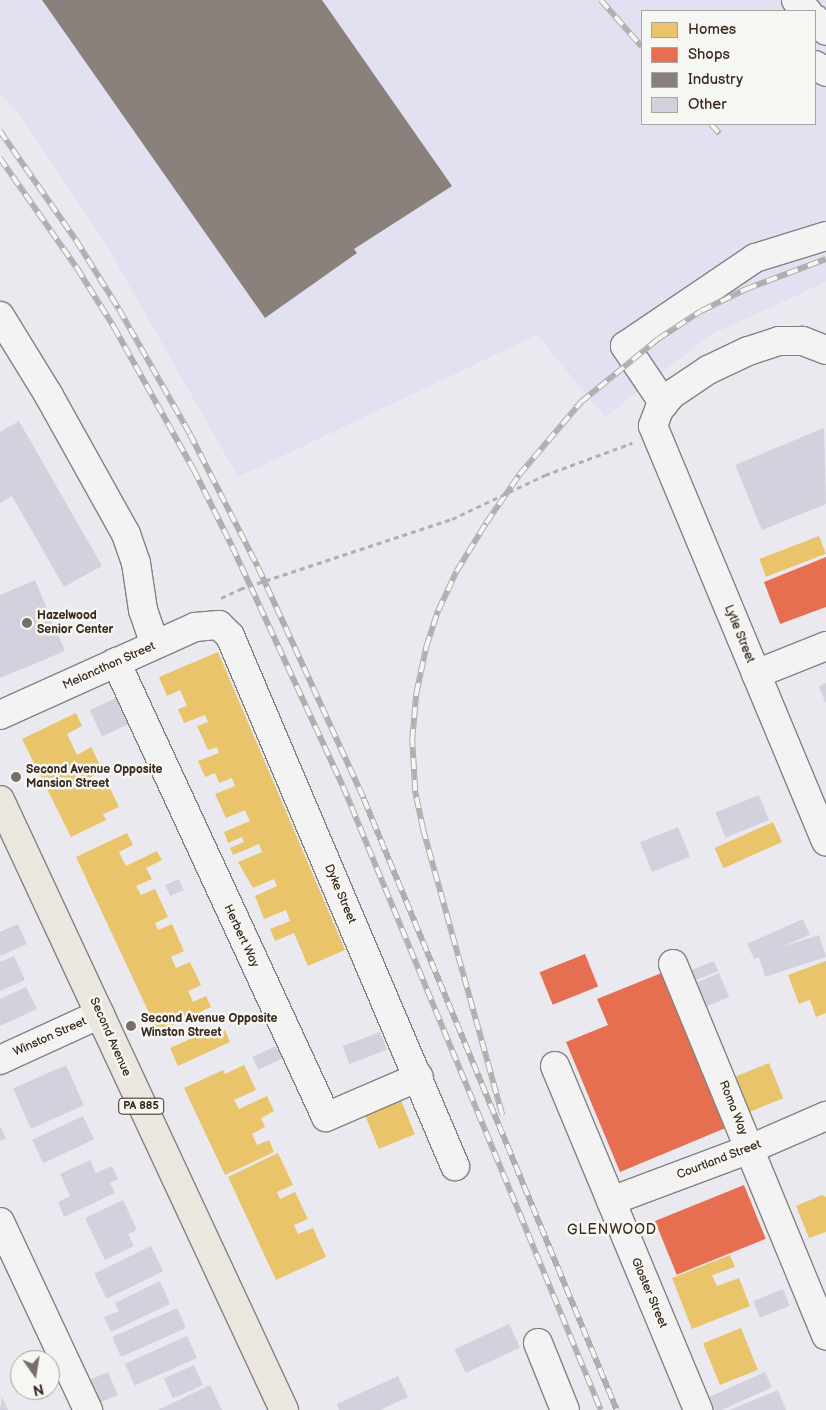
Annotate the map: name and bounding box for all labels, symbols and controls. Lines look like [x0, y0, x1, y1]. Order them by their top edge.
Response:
legend [641, 10, 816, 125]
text: Homes [688, 20, 736, 39]
text: Shops [688, 45, 730, 64]
text: Industry [688, 70, 743, 89]
text: Other [688, 95, 727, 114]
street label: Lytle Street [721, 603, 757, 665]
place label: Hazelwood Senior Center [37, 609, 113, 637]
marker: Hazelwood Senior Center [21, 617, 33, 629]
street label: Melancthon Street [60, 639, 158, 693]
place label: Second Avenue Opposite Mansion Street [26, 763, 162, 791]
marker: Second Avenue Opposite Mansion Street [10, 771, 22, 783]
street label: Dyke Street [321, 862, 359, 926]
street label: Herbert Way [220, 902, 262, 970]
street label: Second Avenue [86, 995, 134, 1079]
place label: Second Avenue Opposite Winston Street [141, 1012, 277, 1040]
street label: Winston Street [11, 1014, 89, 1060]
marker: Second Avenue Opposite Winston Street [125, 1020, 137, 1032]
street label: Roma Way [716, 1079, 750, 1137]
road number: PA 885 [117, 1098, 165, 1114]
street label: Courtland Street [675, 1137, 763, 1183]
district label: GLENWOOD [566, 1222, 658, 1238]
street label: Gloster Street [628, 1256, 670, 1330]
north arrow [10, 1350, 60, 1400]
text: N [31, 1380, 45, 1399]

